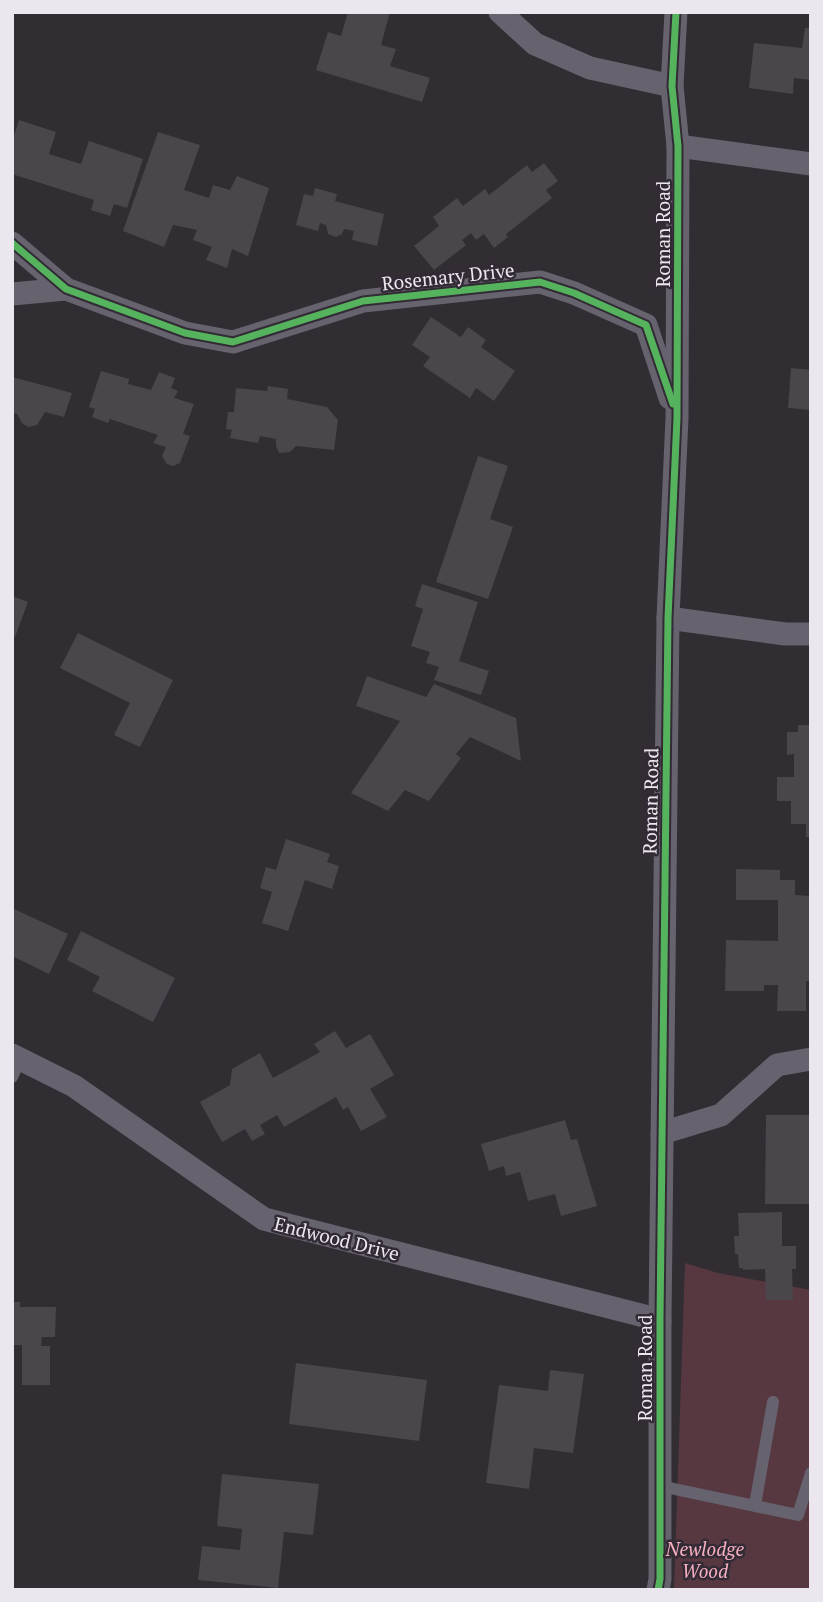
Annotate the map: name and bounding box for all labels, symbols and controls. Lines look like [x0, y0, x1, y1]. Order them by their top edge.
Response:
street label: Roman Road [650, 180, 675, 287]
street label: Rosemary Drive [380, 257, 516, 295]
street label: Roman Road [637, 747, 663, 854]
street label: Endwood Drive [272, 1210, 402, 1266]
street label: Roman Road [632, 1314, 657, 1421]
park label: Newlodge Wood [665, 1536, 745, 1583]

